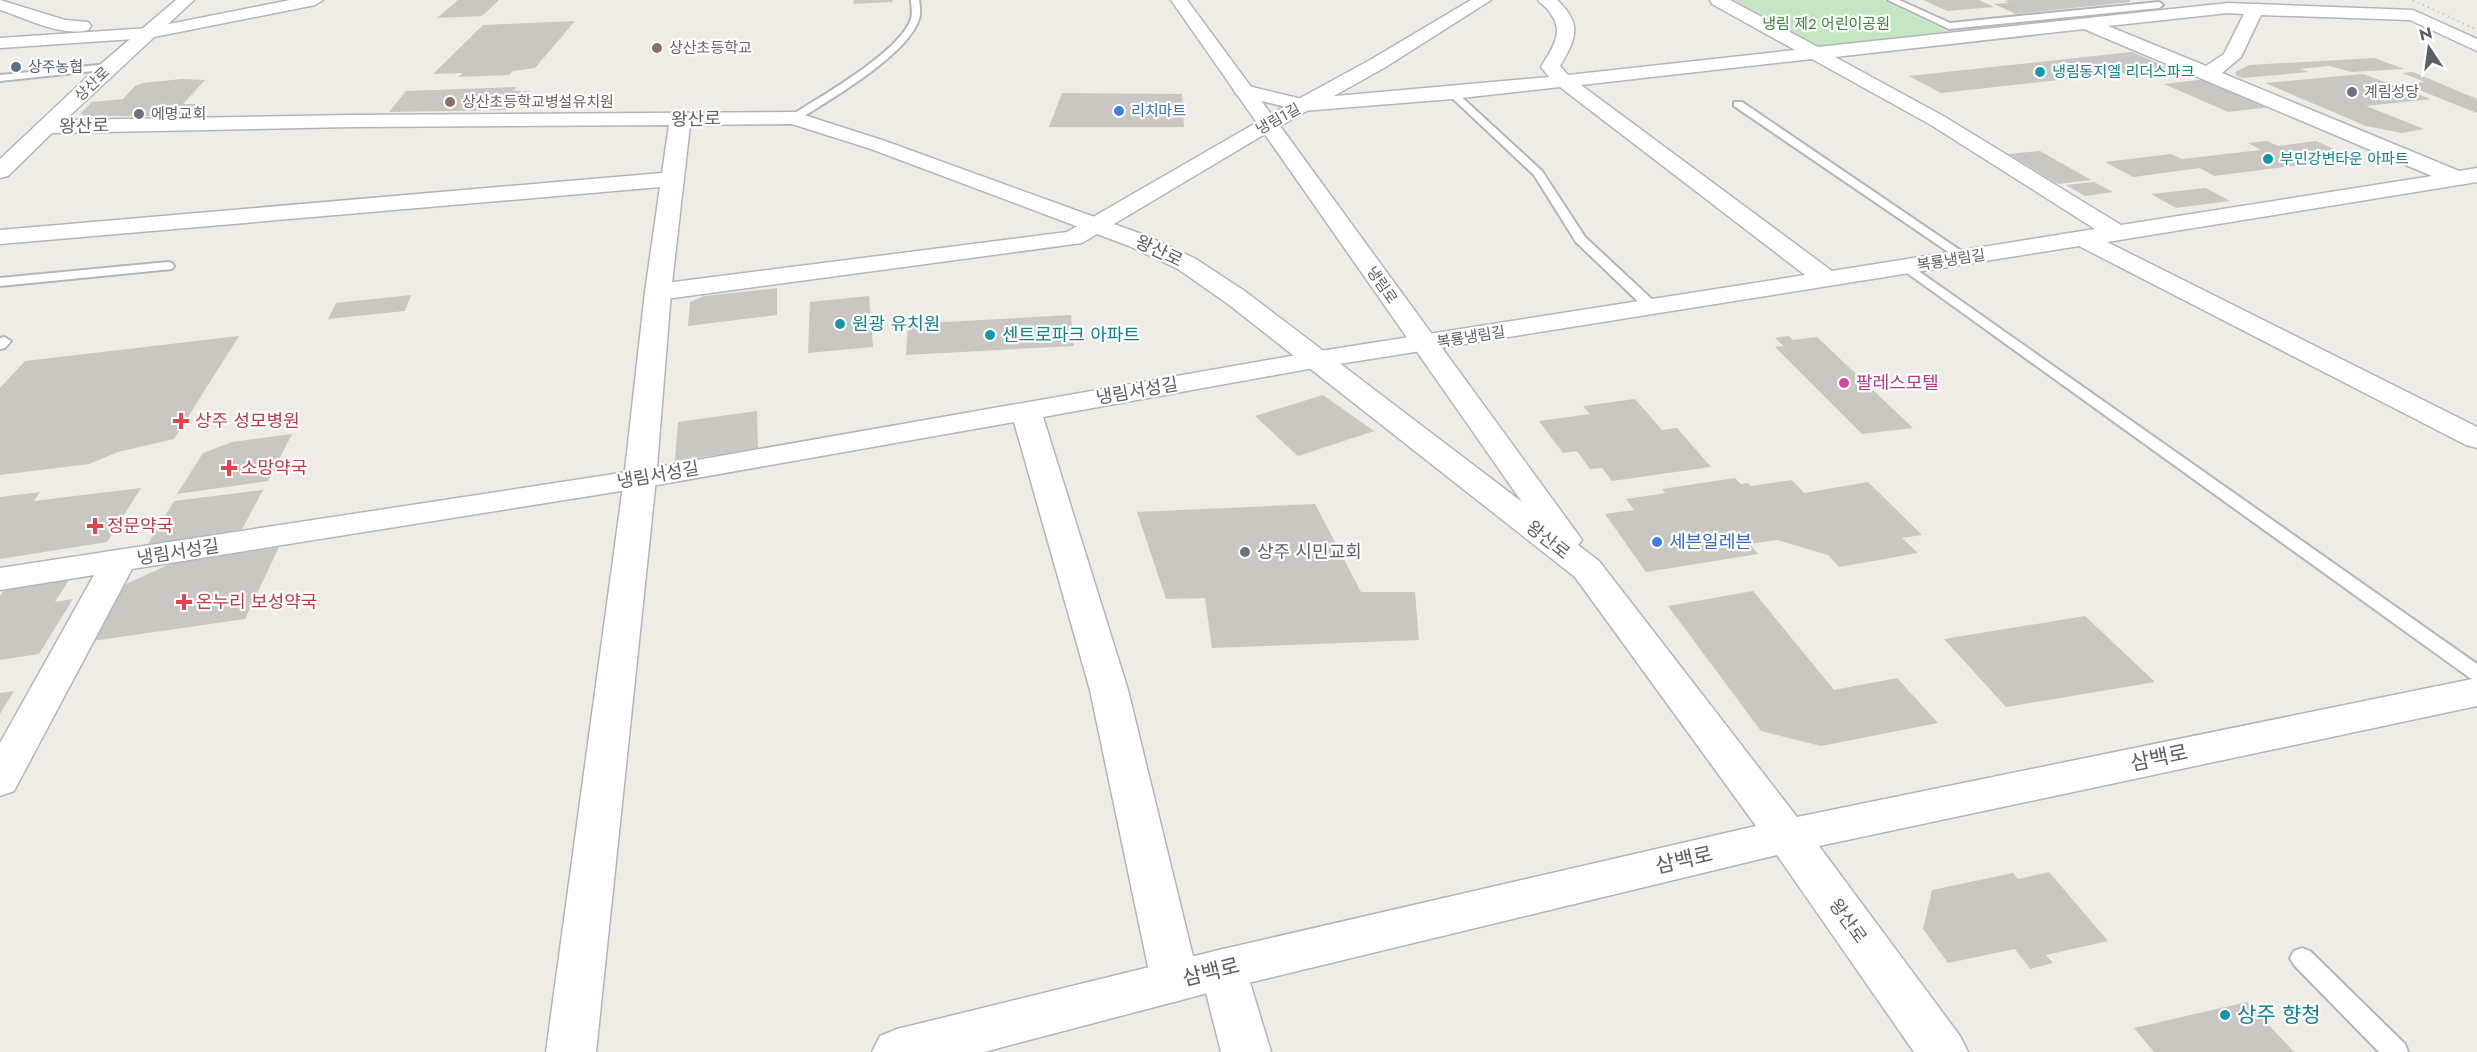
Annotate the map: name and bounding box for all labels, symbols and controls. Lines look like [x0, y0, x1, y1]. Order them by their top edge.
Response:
park label: 냉림 제2 어린이공원 [1762, 13, 1890, 35]
north arrow [2399, 18, 2459, 78]
text: N [2417, 21, 2435, 47]
place label: 상산초등학교 [669, 37, 752, 59]
marker: 상산초등학교 [650, 41, 664, 55]
place label: 상주농협 [28, 56, 83, 78]
marker: 상주농협 [9, 60, 23, 74]
place label: 냉림동지엘 리더스파크 [2052, 61, 2195, 83]
street label: 상산로 [69, 62, 115, 106]
marker: 냉림동지엘 리더스파크 [2033, 65, 2047, 79]
place label: 계림성당 [2364, 81, 2419, 103]
marker: 계림성당 [2345, 85, 2359, 99]
place label: 상산초등학교병설유치원 [462, 91, 614, 113]
marker: 상산초등학교병설유치원 [443, 95, 457, 109]
street label: 냉림1길 [1252, 98, 1304, 140]
place label: 리치마트 [1131, 100, 1186, 122]
place label: 에명교회 [151, 103, 206, 125]
marker: 리치마트 [1112, 104, 1126, 118]
street label: 왕산로 [671, 106, 721, 132]
marker: 에명교회 [132, 107, 146, 121]
street label: 왕산로 [59, 113, 109, 139]
place label: 부민강변타운 아파트 [2280, 148, 2409, 170]
marker: 부민강변타운 아파트 [2261, 152, 2275, 166]
street label: 왕산로 [1131, 229, 1187, 273]
street label: 복룡냉림길 [1915, 244, 1987, 276]
street label: 냉림로 [1361, 262, 1403, 308]
place label: 원광 유치원 [852, 311, 940, 337]
marker: 원광 유치원 [833, 317, 847, 331]
street label: 복룡냉림길 [1435, 321, 1507, 353]
place label: 센트로파크 아파트 [1002, 322, 1140, 348]
marker: 센트로파크 아파트 [983, 328, 997, 342]
place label: 팔레스모텔 [1856, 370, 1939, 396]
street label: 냉림서성길 [1094, 371, 1180, 411]
marker: 팔레스모텔 [1837, 376, 1851, 390]
place label: 상주 성모병원 [195, 408, 300, 434]
marker: 상주 성모병원 [172, 412, 190, 430]
place label: 소망약국 [241, 455, 307, 481]
street label: 냉림서성길 [615, 455, 701, 495]
marker: 소망약국 [222, 461, 236, 475]
place label: 정문약국 [107, 513, 173, 539]
street label: 왕산로 [1520, 514, 1576, 566]
marker: 정문약국 [88, 519, 102, 533]
place label: 세븐일레븐 [1669, 529, 1752, 555]
street label: 냉림서성길 [135, 533, 221, 571]
marker: 세븐일레븐 [1650, 535, 1664, 549]
place label: 상주 시민교회 [1257, 539, 1362, 565]
marker: 상주 시민교회 [1238, 545, 1252, 559]
place label: 온누리 보성약국 [196, 589, 317, 615]
marker: 온누리 보성약국 [177, 595, 191, 609]
street label: 삼백로 [2128, 737, 2190, 779]
street label: 삼백로 [1652, 839, 1716, 881]
street label: 왕산로 [1823, 893, 1873, 949]
street label: 삼백로 [1179, 950, 1243, 994]
place label: 상주 향청 [2237, 1000, 2321, 1030]
marker: 상주 향청 [2218, 1008, 2232, 1022]

